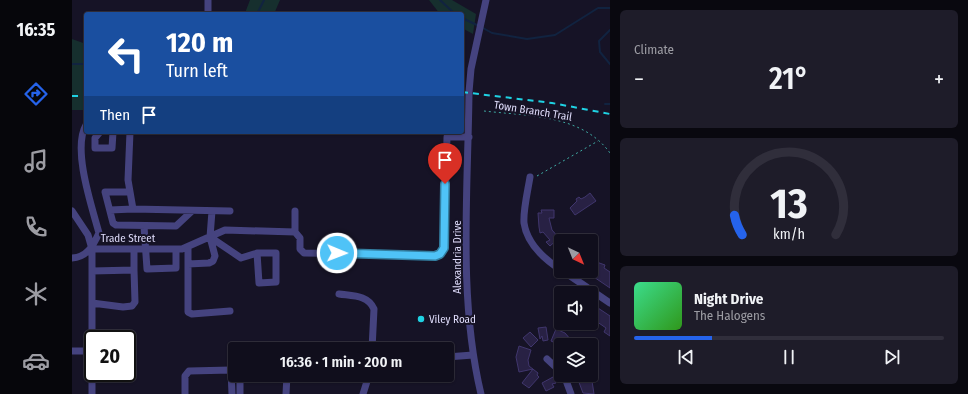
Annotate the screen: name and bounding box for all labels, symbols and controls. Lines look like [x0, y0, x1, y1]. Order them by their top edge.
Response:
text: 16:35 [17, 19, 55, 41]
text: 120 m [166, 26, 233, 59]
icon: left [100, 28, 152, 80]
text: Climate [634, 42, 674, 57]
text: Turn left [166, 60, 228, 82]
text: 21° [769, 61, 809, 97]
text: − [634, 66, 644, 93]
text: + [934, 66, 944, 93]
icon: directions [22, 80, 50, 108]
street label: Town Branch Trail [493, 98, 573, 124]
icon: arrive [138, 104, 160, 126]
text: Then [100, 106, 130, 124]
pin [428, 143, 462, 184]
icon: music [22, 147, 50, 175]
icon: arrive [434, 149, 456, 171]
text: 13 [770, 179, 808, 229]
icon: phone [22, 213, 50, 241]
street label: Alexandria Drive [451, 220, 464, 294]
text: km/h [773, 226, 805, 243]
street label: Trade Street [101, 232, 156, 245]
position arrow [316, 232, 358, 274]
north arrow [554, 234, 598, 278]
map controls [554, 234, 598, 382]
icon: climate [22, 280, 50, 308]
button: sound [554, 286, 598, 330]
text: Night Drive [694, 290, 763, 308]
text: The Halogens [694, 308, 765, 323]
place label: Viley Road [429, 313, 476, 326]
marker: Viley Road [416, 314, 426, 324]
speed limit sign: 20 [84, 330, 136, 382]
button: layers [554, 338, 598, 382]
icon: previous [675, 346, 697, 368]
icon: pause [778, 346, 800, 368]
icon: next [881, 346, 903, 368]
icon: car [22, 347, 50, 375]
text: 16:36 · 1 min · 200 m [280, 353, 402, 371]

